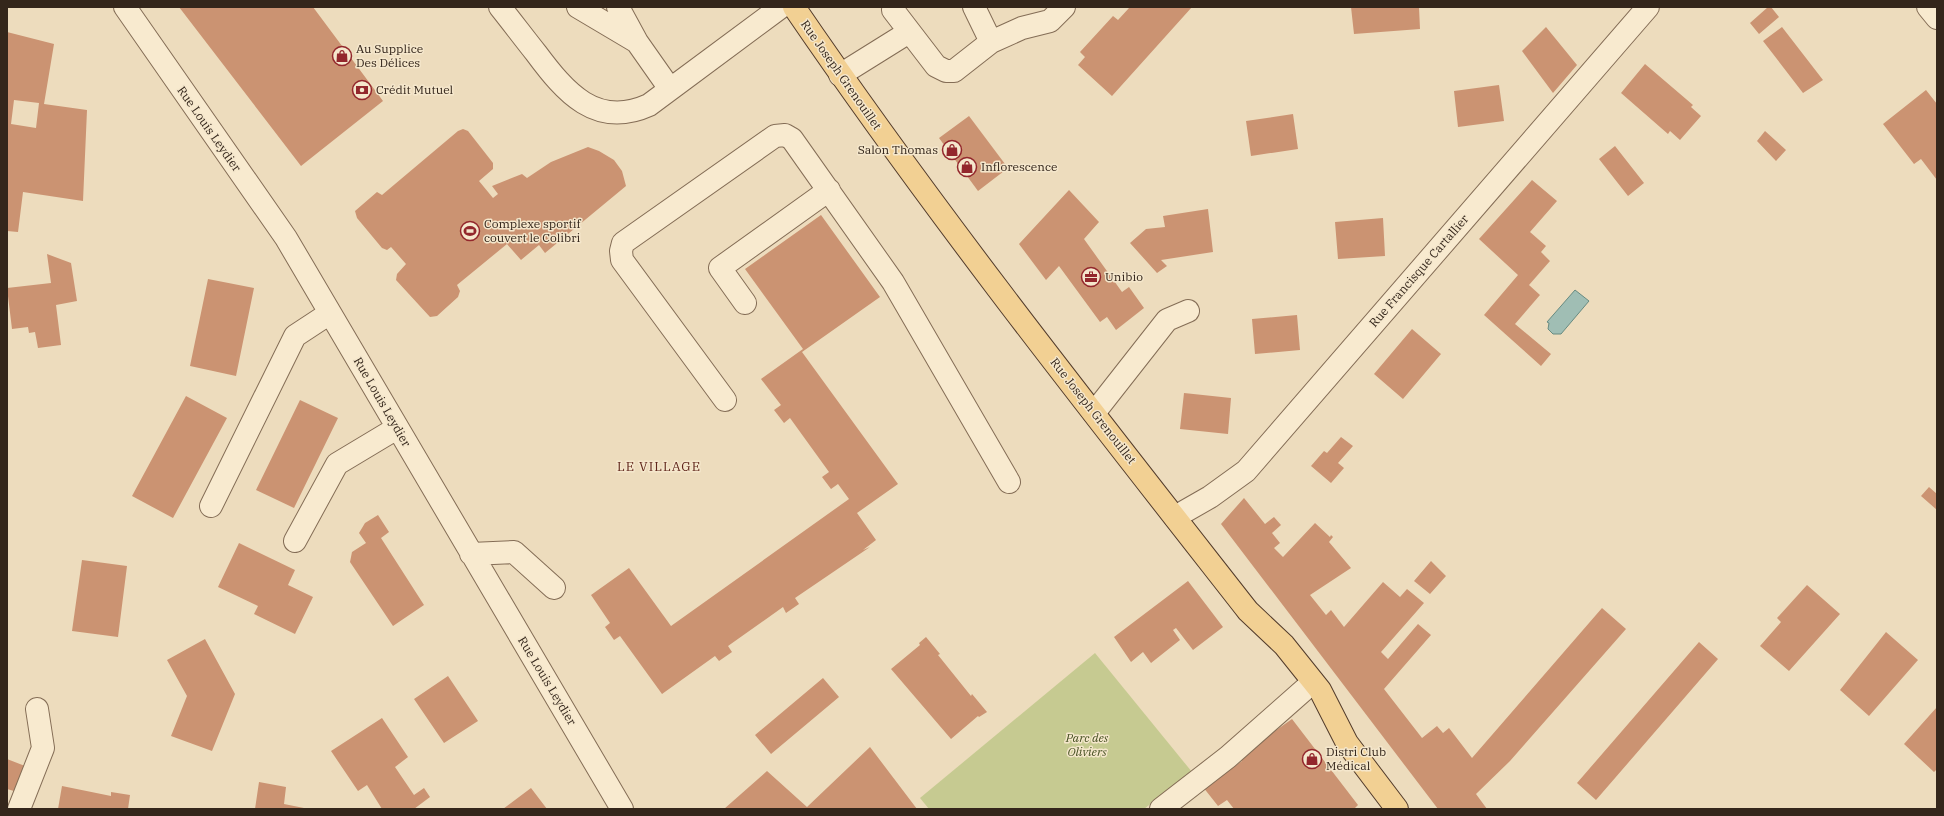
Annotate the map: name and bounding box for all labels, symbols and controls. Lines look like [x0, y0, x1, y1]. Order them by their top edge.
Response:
street label: Rue Joseph Grenouillet [798, 17, 885, 133]
place label: Au Supplice Des Délices [356, 41, 423, 70]
shop icon: Au Supplice Des Délices [331, 45, 353, 67]
bank icon: Crédit Mutuel [351, 79, 373, 101]
place label: Crédit Mutuel [376, 82, 454, 97]
street label: Rue Louis Leydier [174, 83, 245, 175]
shop icon: Salon Thomas [941, 139, 963, 161]
place label: Salon Thomas [858, 142, 938, 157]
shop icon: Inflorescence [956, 156, 978, 178]
place label: Inflorescence [981, 159, 1057, 174]
street label: Rue Francisque Cartallier [1366, 211, 1472, 330]
place label: Complexe sportif couvert le Colibri [484, 216, 581, 245]
sports icon: Complexe sportif couvert le Colibri [459, 220, 481, 242]
office icon: Unibio [1080, 266, 1102, 288]
place label: Unibio [1105, 269, 1143, 284]
street label: Rue Louis Leydier [351, 354, 415, 450]
street label: Rue Joseph Grenouillet [1047, 355, 1140, 467]
district label: LE VILLAGE [617, 458, 701, 475]
street label: Rue Louis Leydier [515, 634, 580, 728]
park label: Parc des Oliviers [1065, 730, 1109, 759]
place label: Distri Club Médical [1326, 744, 1386, 773]
shop icon: Distri Club Médical [1301, 748, 1323, 770]

